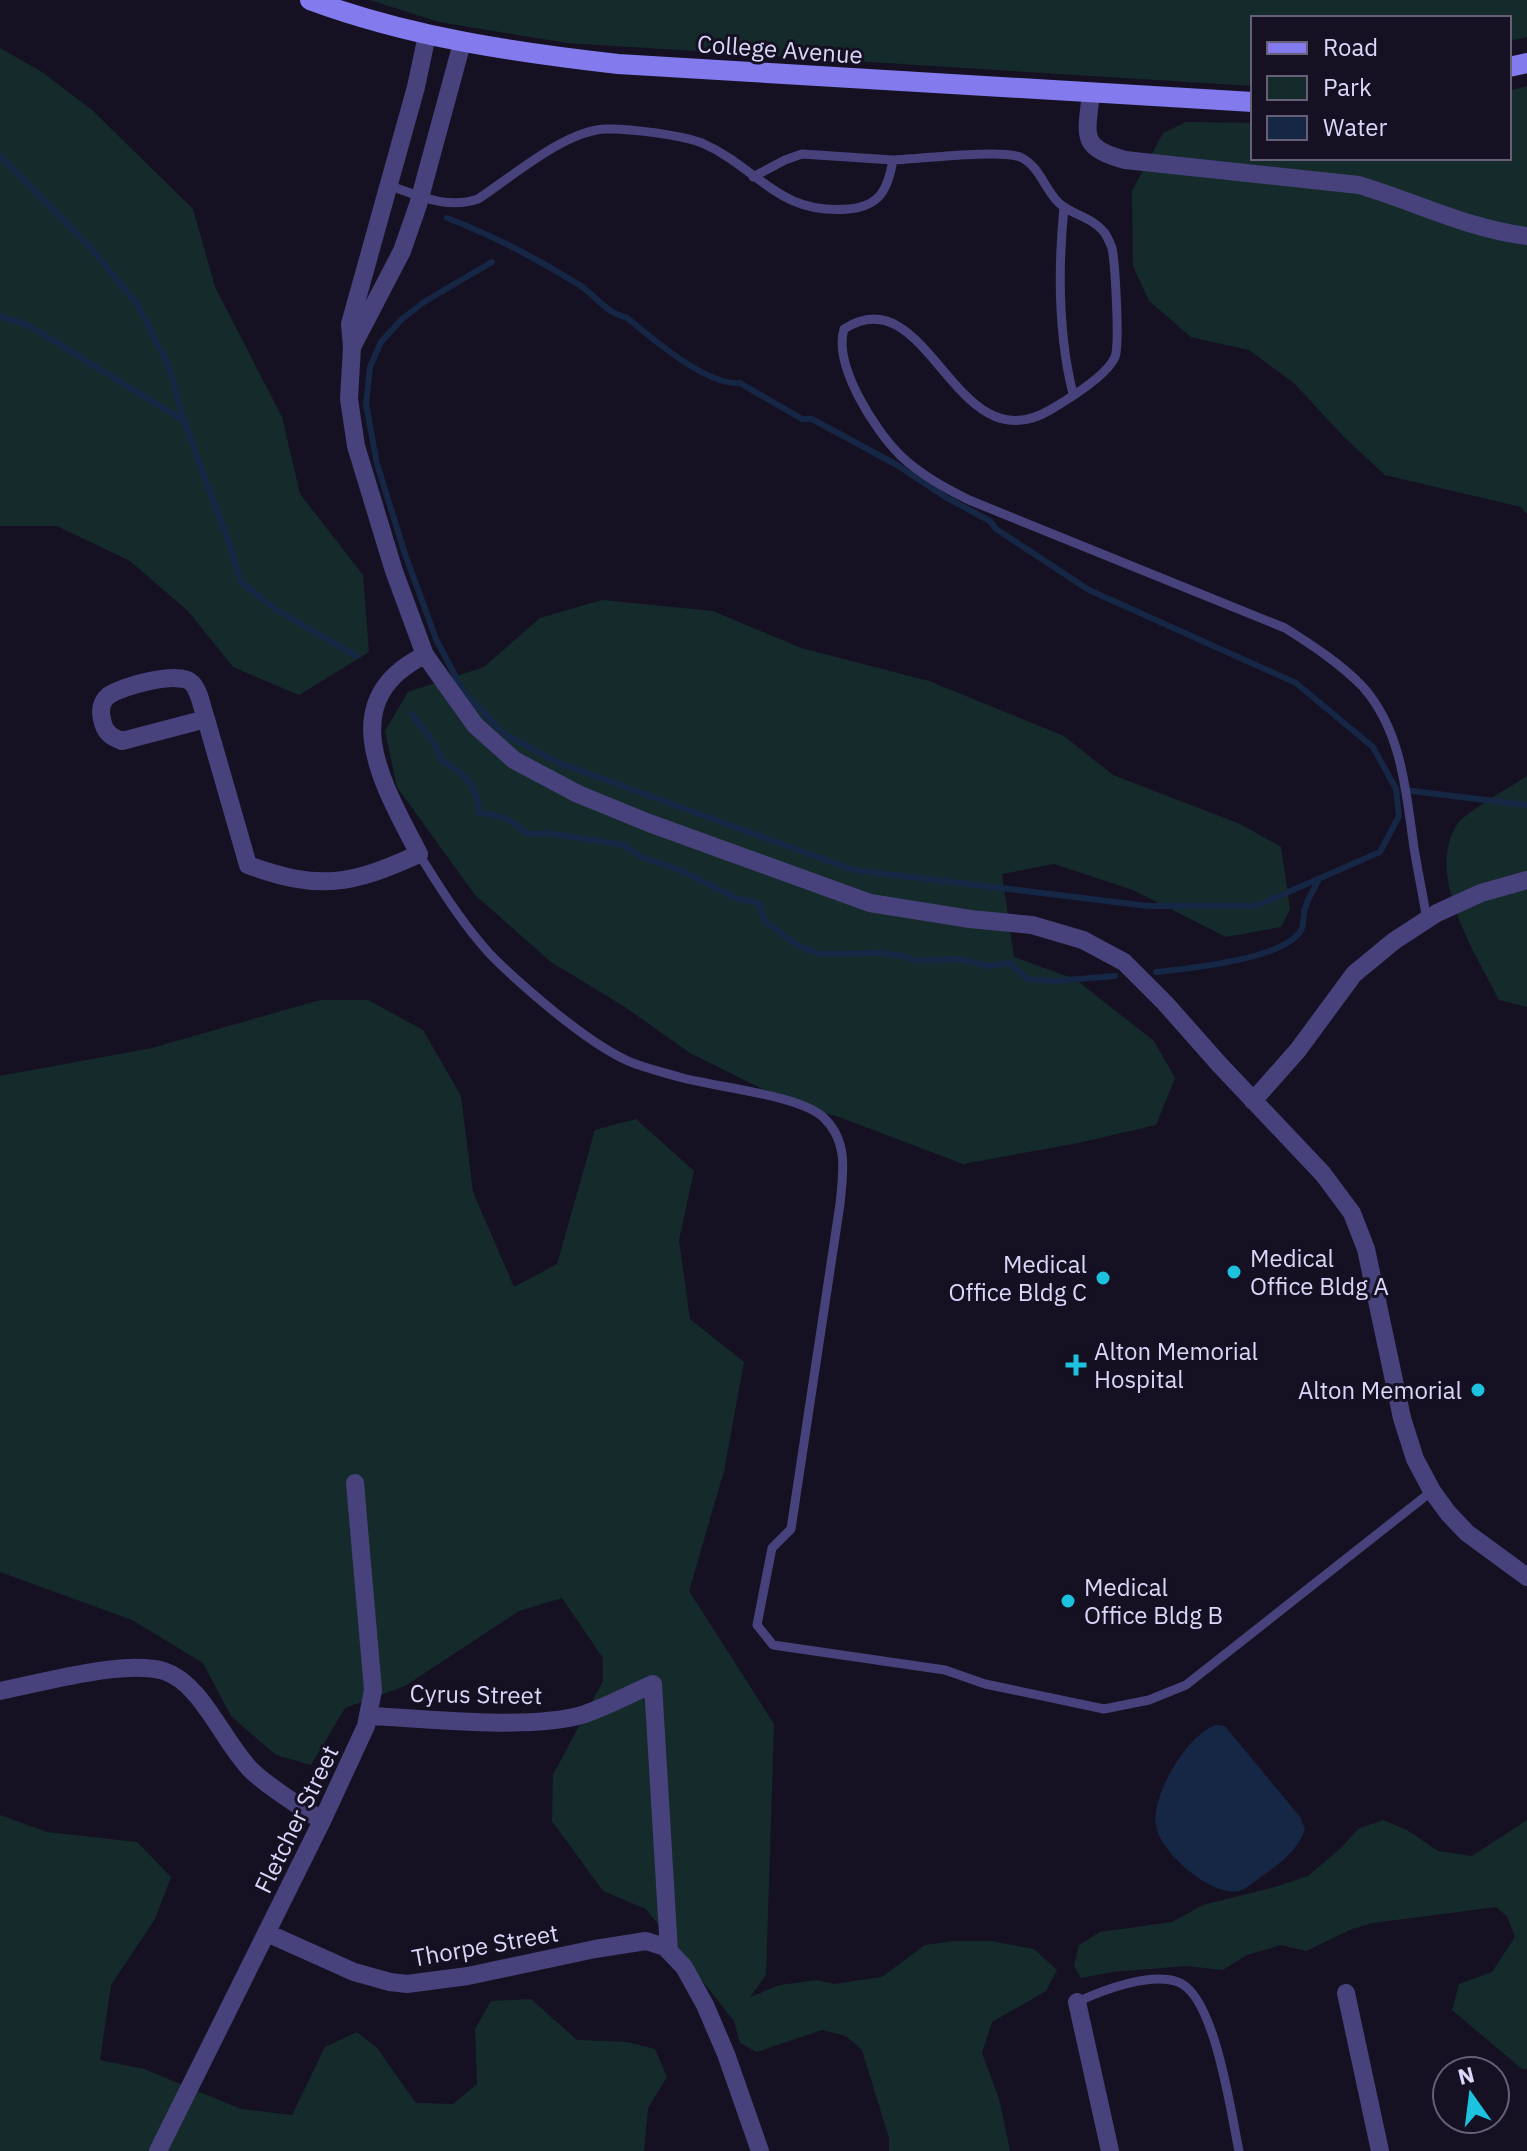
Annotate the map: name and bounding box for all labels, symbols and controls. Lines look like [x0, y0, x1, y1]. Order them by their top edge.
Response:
legend [1251, 16, 1511, 160]
street label: College Avenue [696, 27, 864, 71]
text: Road [1323, 31, 1378, 63]
text: Park [1323, 71, 1372, 103]
text: Water [1323, 111, 1387, 143]
place label: Medical Office Bldg A [1250, 1242, 1389, 1302]
place label: Medical Office Bldg C [948, 1248, 1087, 1308]
marker: Medical Office Bldg A [1225, 1263, 1243, 1281]
marker: Medical Office Bldg C [1094, 1269, 1112, 1287]
place label: Alton Memorial Hospital [1094, 1335, 1258, 1395]
marker: Alton Memorial Hospital [1065, 1354, 1087, 1376]
place label: Alton Memorial [1298, 1374, 1462, 1406]
marker: Alton Memorial [1469, 1381, 1487, 1399]
place label: Medical Office Bldg B [1084, 1571, 1223, 1631]
marker: Medical Office Bldg B [1059, 1592, 1077, 1610]
street label: Cyrus Street [409, 1677, 543, 1711]
street label: Fletcher Street [246, 1740, 346, 1898]
street label: Thorpe Street [409, 1916, 561, 1974]
north arrow [1431, 2055, 1511, 2135]
text: N [1455, 2059, 1477, 2091]

